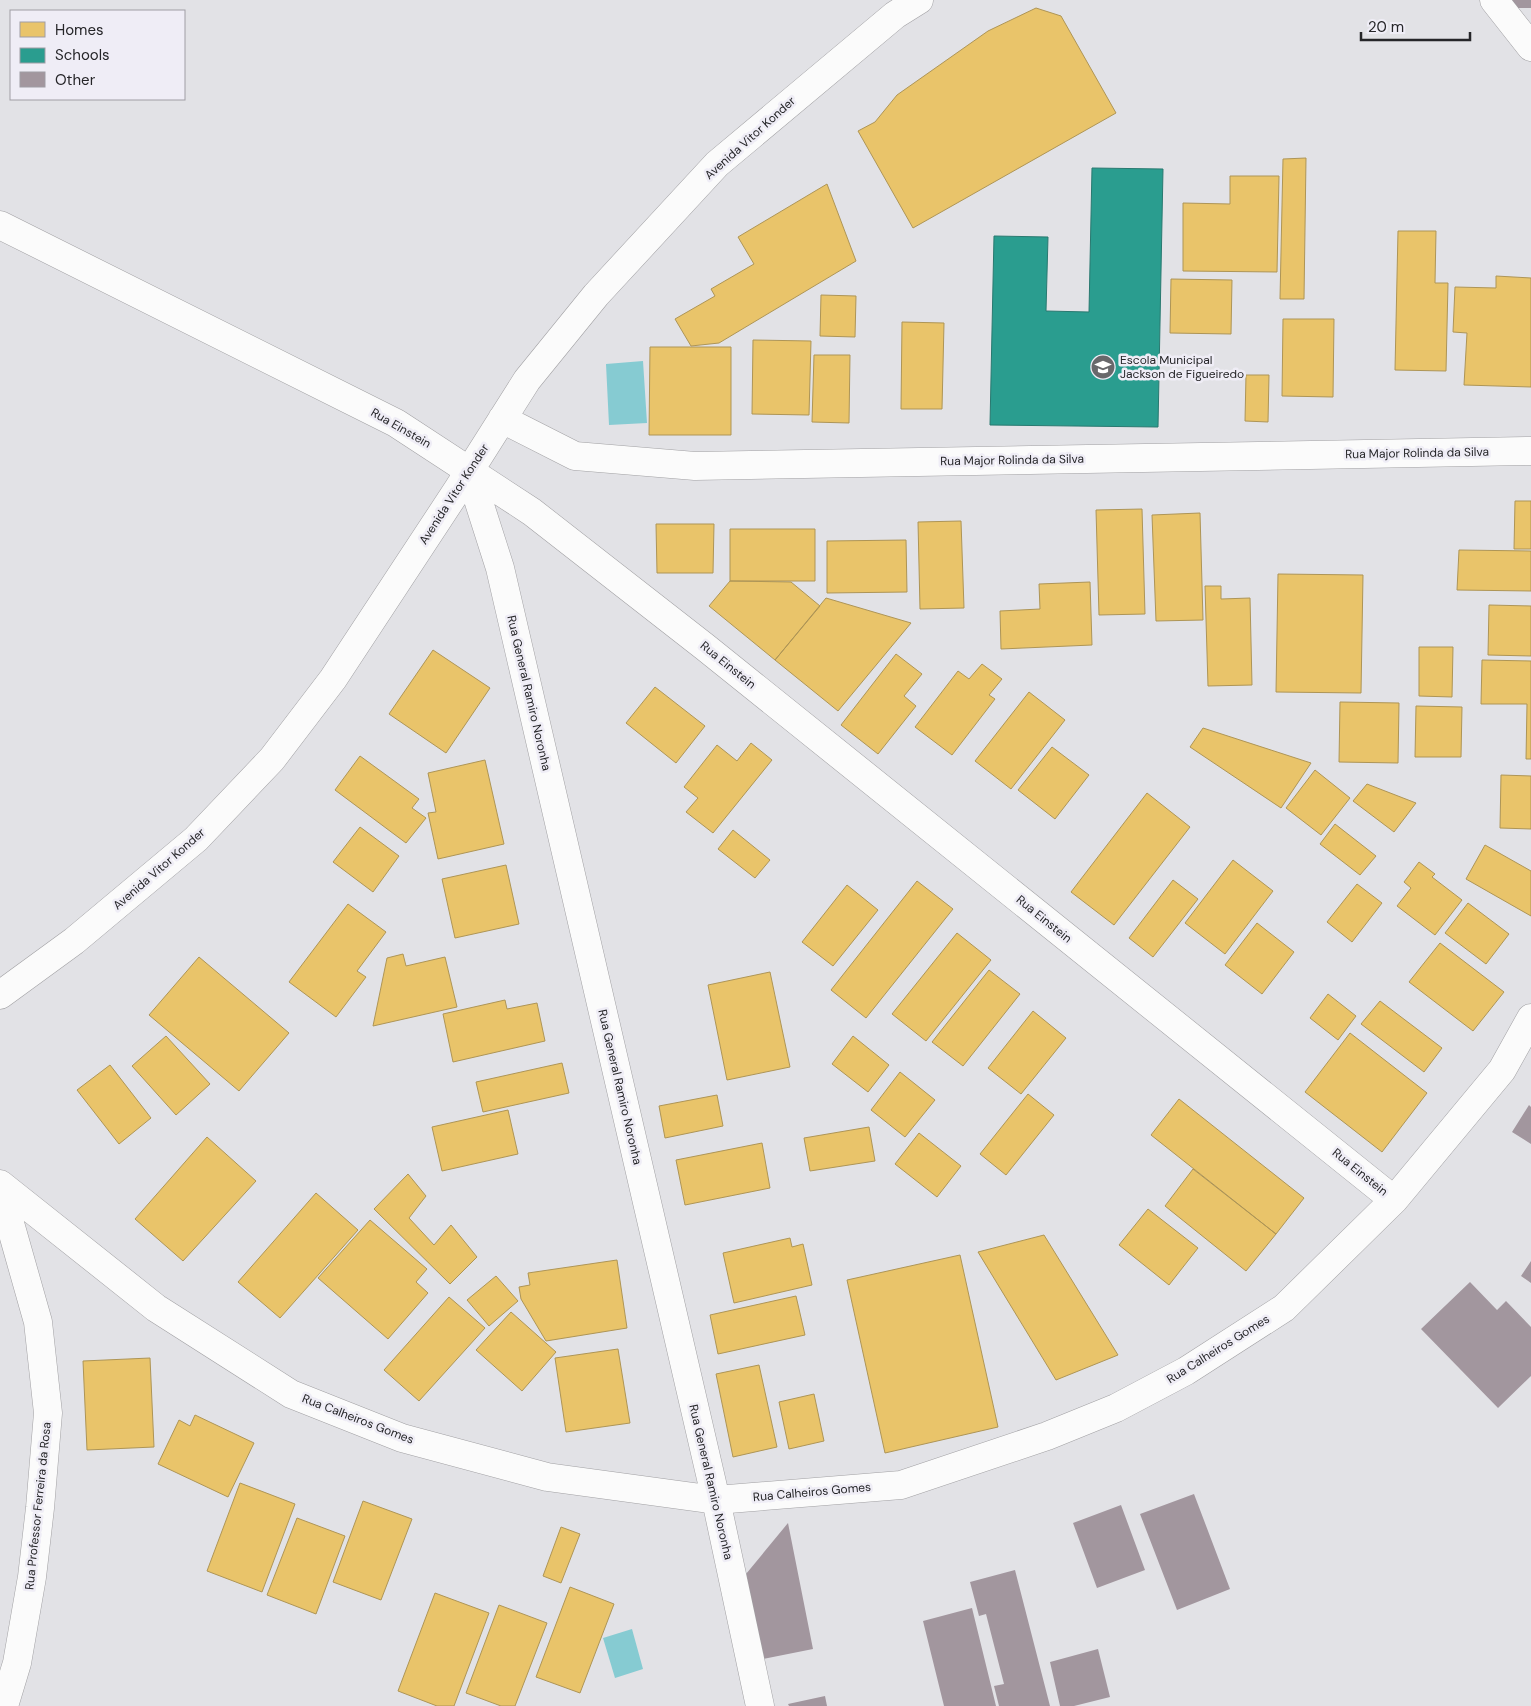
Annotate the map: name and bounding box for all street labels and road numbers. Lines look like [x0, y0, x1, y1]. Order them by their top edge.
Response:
street label: Avenida Vitor Konder [701, 93, 799, 183]
street label: Rua Einstein [368, 404, 434, 452]
street label: Avenida Vitor Konder [415, 440, 493, 547]
street label: Rua Major Rolinda da Silva [1345, 444, 1489, 462]
street label: Rua Major Rolinda da Silva [940, 451, 1084, 469]
street label: Rua General Ramiro Noronha [503, 614, 555, 772]
street label: Rua Einstein [697, 638, 759, 692]
street label: Avenida Vitor Konder [110, 824, 209, 913]
street label: Rua Einstein [1013, 892, 1075, 946]
street label: Rua General Ramiro Noronha [594, 1008, 646, 1166]
street label: Rua Einstein [1329, 1145, 1391, 1199]
street label: Rua Calheiros Gomes [1164, 1311, 1272, 1387]
street label: Rua Calheiros Gomes [300, 1390, 416, 1448]
street label: Rua General Ramiro Noronha [685, 1403, 737, 1561]
street label: Rua Professor Ferreira da Rosa [21, 1421, 55, 1591]
street label: Rua Calheiros Gomes [752, 1479, 872, 1505]

